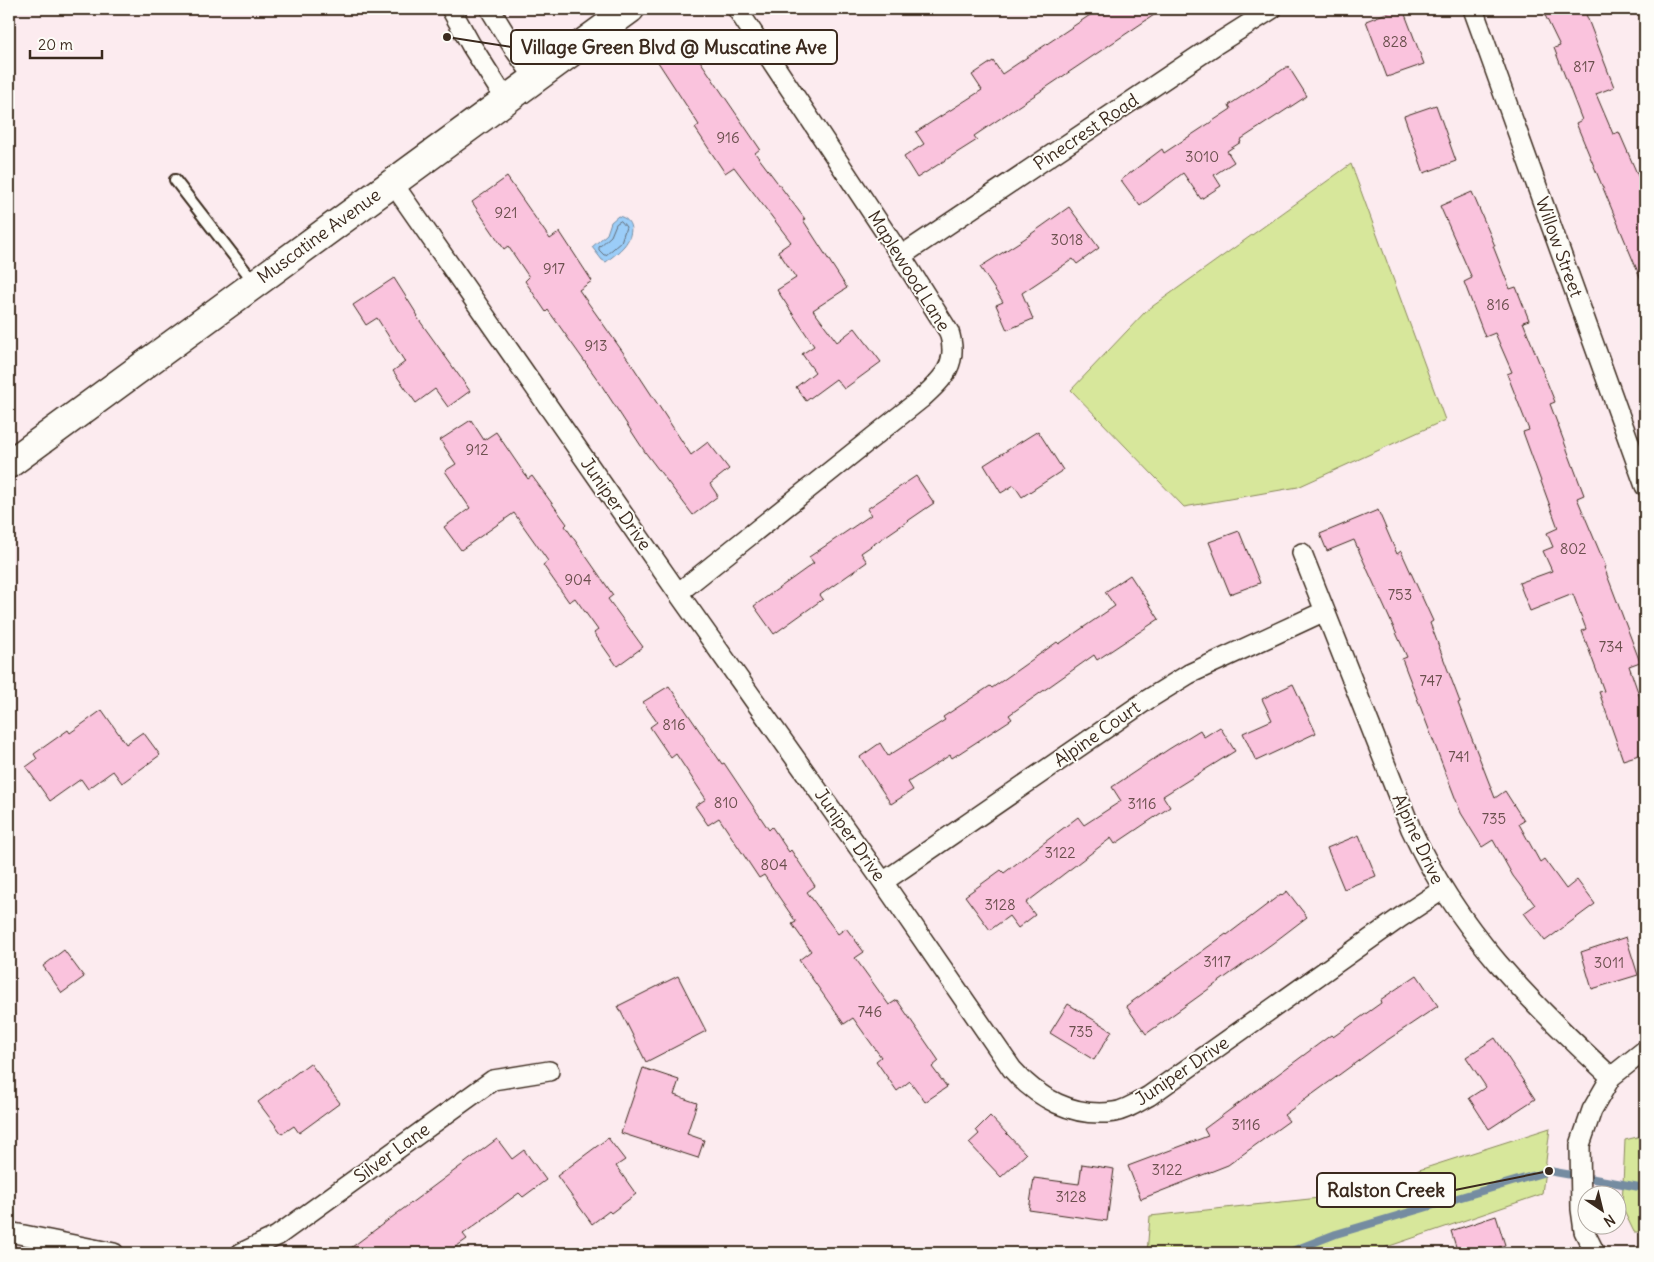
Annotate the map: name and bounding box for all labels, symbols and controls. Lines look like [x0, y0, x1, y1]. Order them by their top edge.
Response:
scale bar [30, 28, 102, 60]
callout: Village Green Blvd @ Muscatine Ave [511, 30, 837, 64]
house number: 828 [1382, 32, 1408, 51]
text: 20 m [38, 35, 73, 54]
text: Village Green Blvd @ Muscatine Ave [521, 35, 827, 59]
house number: 817 [1573, 57, 1595, 76]
street label: Pinecrest Road [1029, 88, 1143, 175]
house number: 916 [716, 128, 740, 147]
house number: 3010 [1185, 147, 1219, 166]
street label: Muscatine Avenue [252, 183, 385, 288]
street label: Willow Street [1531, 194, 1588, 300]
house number: 921 [495, 203, 517, 222]
street label: Maplewood Lane [863, 206, 956, 335]
house number: 3018 [1051, 230, 1084, 249]
house number: 917 [543, 259, 565, 278]
house number: 816 [1486, 295, 1510, 314]
house number: 913 [584, 336, 608, 355]
house number: 912 [466, 440, 488, 459]
street label: Juniper Drive [576, 453, 657, 555]
house number: 802 [1560, 539, 1586, 558]
house number: 904 [564, 570, 592, 589]
house number: 753 [1388, 585, 1412, 604]
house number: 734 [1599, 637, 1624, 656]
house number: 747 [1420, 671, 1442, 690]
street label: Alpine Court [1049, 695, 1144, 772]
house number: 816 [662, 715, 686, 734]
house number: 741 [1448, 747, 1470, 766]
street label: Juniper Drive [810, 784, 891, 886]
street label: Alpine Drive [1388, 790, 1449, 888]
house number: 810 [714, 793, 738, 812]
house number: 3116 [1128, 794, 1156, 813]
house number: 735 [1482, 809, 1506, 828]
house number: 3122 [1045, 843, 1075, 862]
house number: 804 [760, 855, 788, 874]
house number: 3128 [984, 895, 1016, 914]
house number: 3117 [1203, 952, 1231, 971]
house number: 3011 [1594, 953, 1624, 972]
house number: 746 [858, 1002, 882, 1021]
house number: 735 [1069, 1022, 1093, 1041]
street label: Juniper Drive [1130, 1031, 1233, 1110]
house number: 3116 [1232, 1115, 1260, 1134]
street label: Silver Lane [349, 1117, 434, 1188]
house number: 3122 [1152, 1160, 1182, 1179]
callout: Ralston Creek [1317, 1173, 1455, 1207]
text: Ralston Creek [1327, 1178, 1445, 1202]
north arrow [1576, 1184, 1626, 1234]
house number: 3128 [1055, 1187, 1087, 1206]
text: N [1600, 1210, 1619, 1231]

